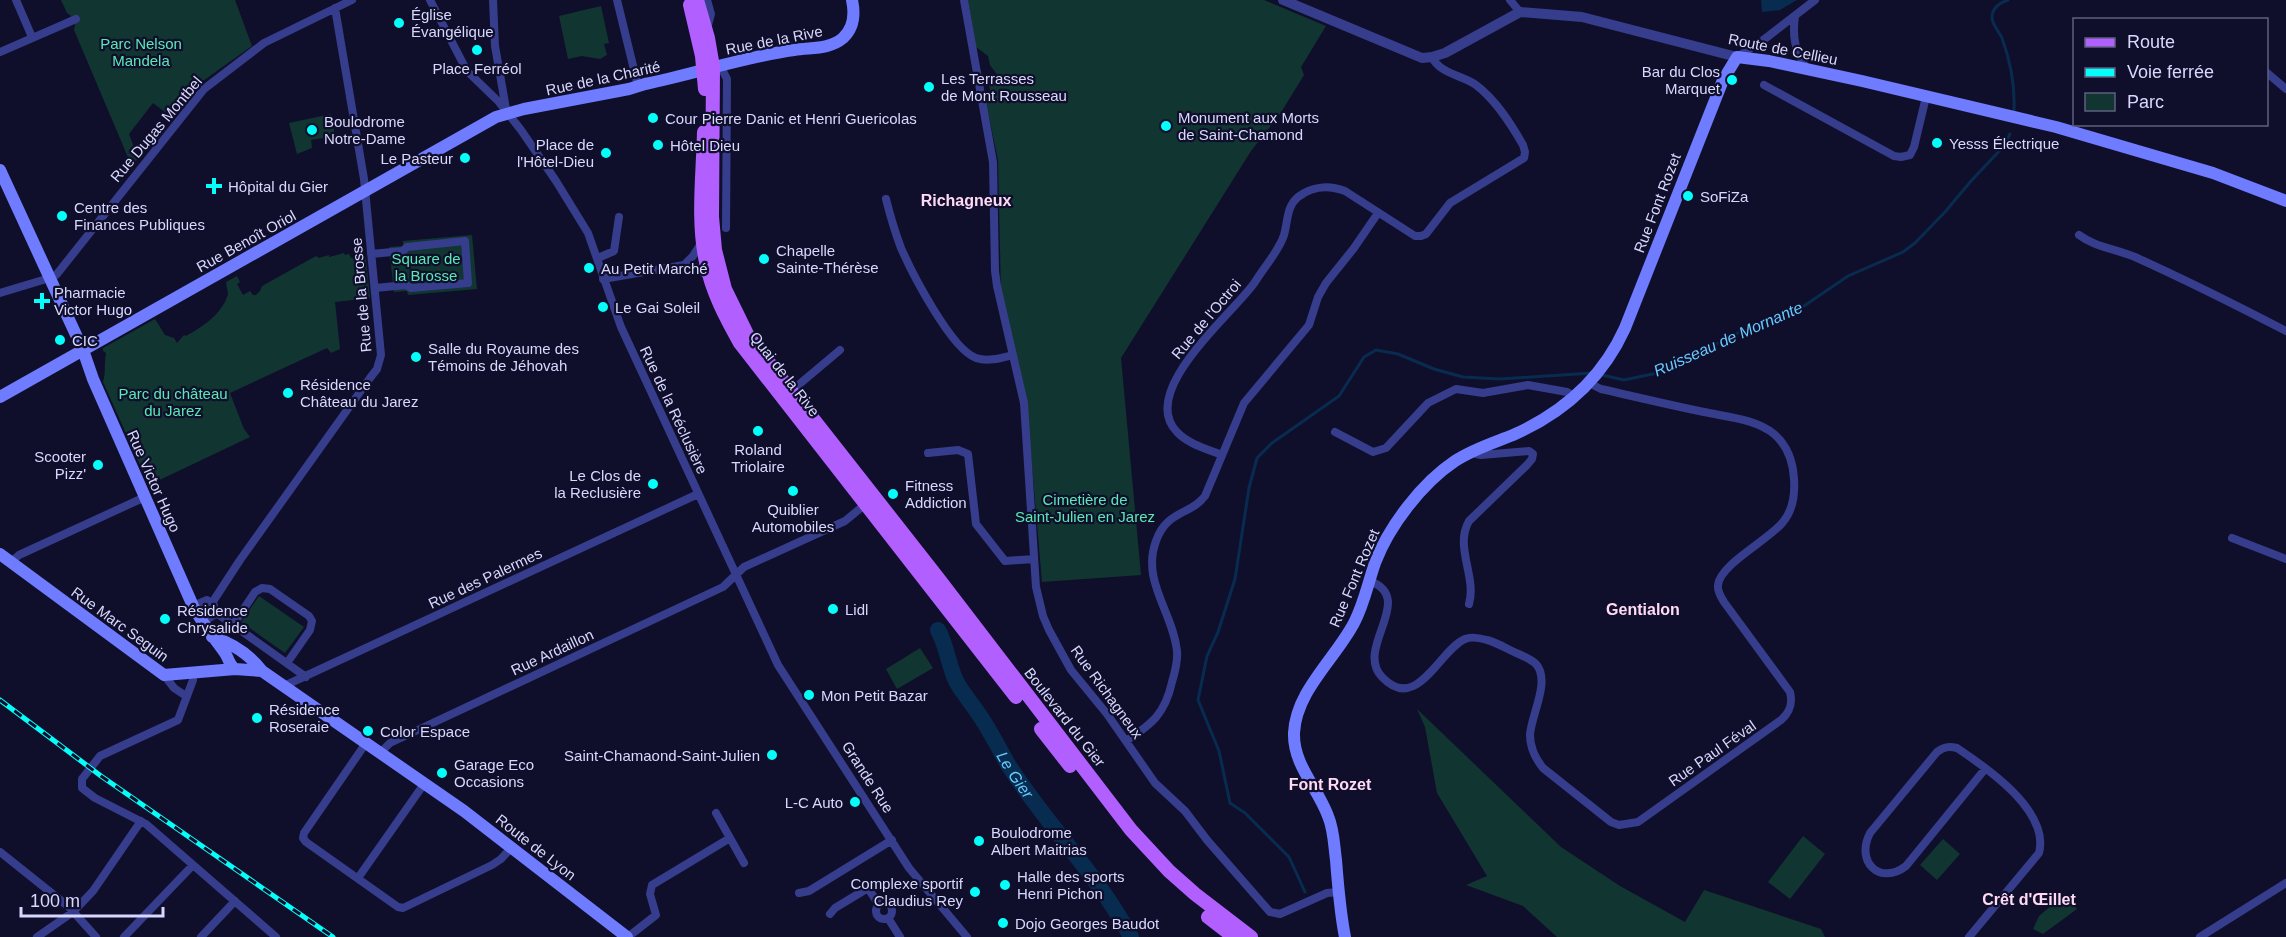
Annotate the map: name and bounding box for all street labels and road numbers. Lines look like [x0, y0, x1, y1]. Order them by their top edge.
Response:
street label: Rue de la Rive [724, 22, 824, 58]
street label: Route de Cellieu [1727, 30, 1839, 68]
street label: Rue de la Charité [544, 58, 662, 98]
street label: Rue Dugas Montbel [107, 73, 205, 185]
street label: Rue Font Rozet [1630, 150, 1684, 255]
street label: Rue Benoît Oriol [193, 207, 299, 275]
street label: Rue de la Brosse [348, 237, 374, 353]
street label: Rue de l'Octroi [1168, 276, 1244, 362]
street label: Quai de la Rive [747, 328, 823, 420]
street label: Rue de la Réclusière [637, 343, 711, 477]
street label: Rue Victor Hugo [124, 427, 184, 535]
street label: Rue Font Rozet [1326, 526, 1383, 630]
street label: Rue des Palermes [425, 544, 545, 612]
street label: Rue Marc Seguin [68, 583, 172, 665]
street label: Rue Ardaillon [508, 625, 596, 679]
street label: Rue Richagneux [1068, 642, 1147, 742]
street label: Boulevard du Gier [1021, 664, 1109, 770]
street label: Rue Paul Féval [1665, 717, 1759, 789]
street label: Grande Rue [839, 738, 897, 816]
street label: Route de Lyon [493, 810, 579, 884]

